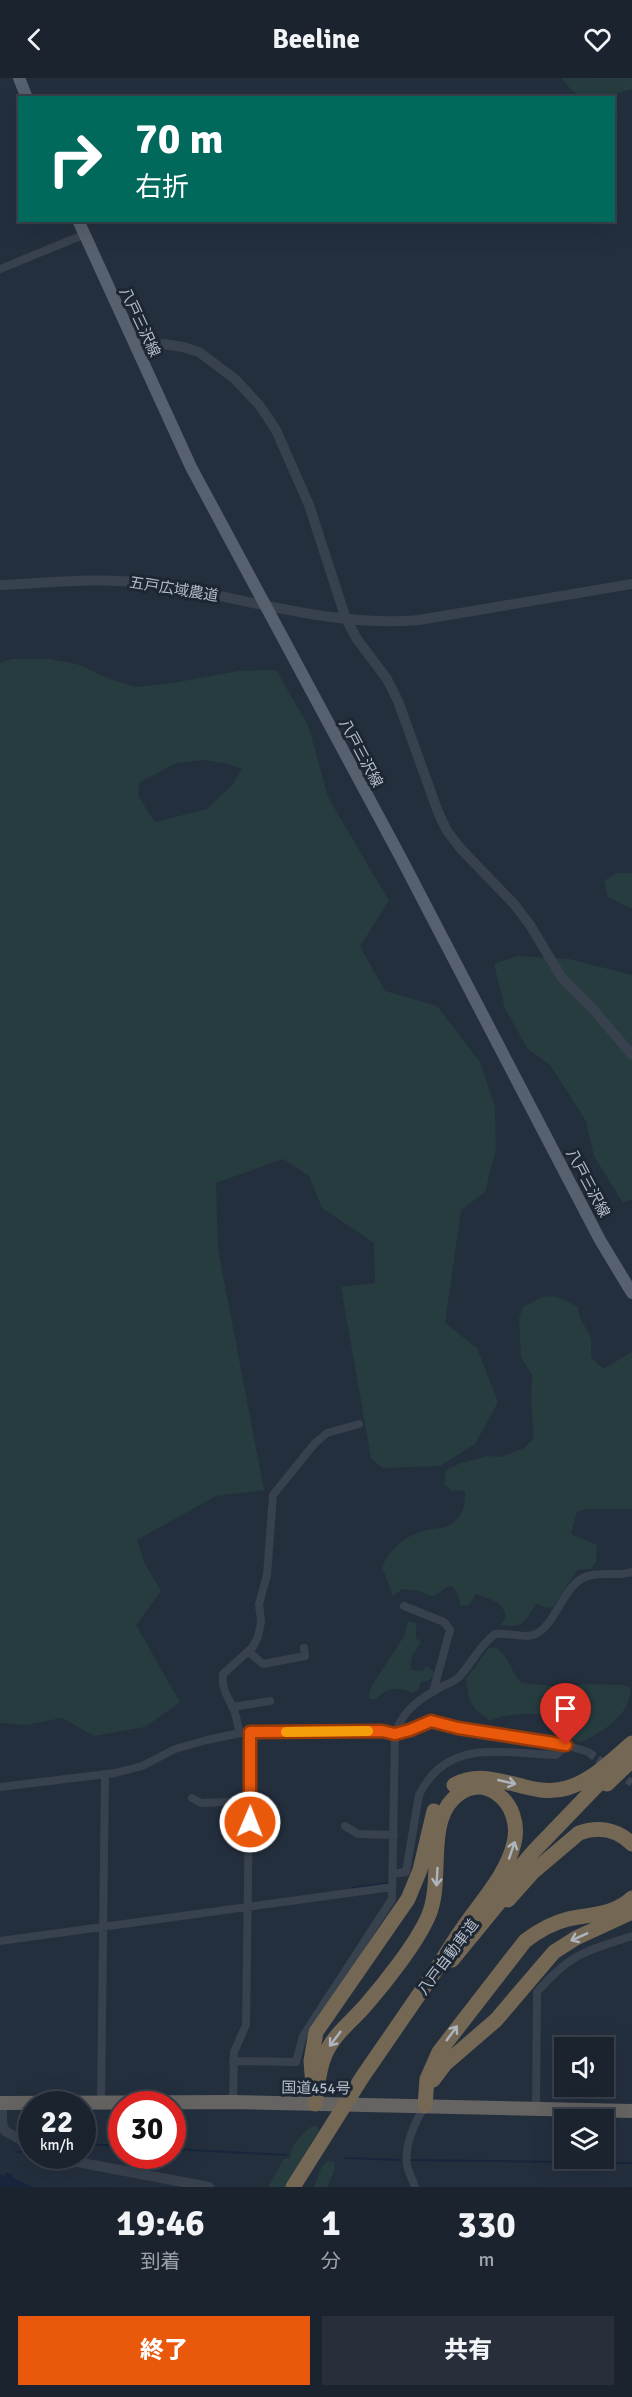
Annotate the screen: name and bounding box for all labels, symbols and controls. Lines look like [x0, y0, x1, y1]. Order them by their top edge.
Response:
icon: back [18, 23, 51, 56]
text: Beeline [272, 23, 360, 56]
icon: heart [581, 23, 614, 56]
text: 70 m [135, 114, 224, 165]
icon: right [36, 120, 114, 198]
text: 右折 [135, 171, 189, 204]
street label: 八戸三沢線 [116, 284, 164, 360]
street label: 五戸広域農道 [128, 573, 220, 605]
street label: 八戸三沢線 [335, 716, 387, 790]
street label: 八戸三沢線 [562, 1146, 614, 1220]
pin [540, 1683, 591, 1745]
icon: arrive [549, 1692, 582, 1725]
one-way arrow [497, 1777, 517, 1788]
position arrow [218, 1790, 282, 1854]
one-way arrow [507, 1842, 518, 1860]
one-way arrow [431, 1867, 443, 1887]
street label: 八戸自動車道 [414, 1916, 482, 1998]
one-way arrow [571, 1931, 589, 1943]
one-way arrow [446, 2026, 459, 2042]
one-way arrow [329, 2031, 341, 2047]
map controls [554, 2037, 614, 2169]
button: sound [554, 2037, 614, 2097]
street label: 国道454号 [281, 2078, 351, 2098]
speed limit sign: 30 [108, 2091, 186, 2169]
text: 22 [41, 2104, 73, 2141]
button: layers [554, 2109, 614, 2169]
text: km/h [40, 2136, 74, 2154]
text: 19:46 [116, 2201, 205, 2246]
text: 1 [321, 2201, 341, 2246]
text: 330 [457, 2203, 516, 2248]
text: m [479, 2247, 494, 2272]
text: 到着 [141, 2249, 181, 2274]
text: 分 [321, 2249, 341, 2274]
button: 終了 [18, 2316, 310, 2385]
button: 共有 [322, 2316, 614, 2385]

